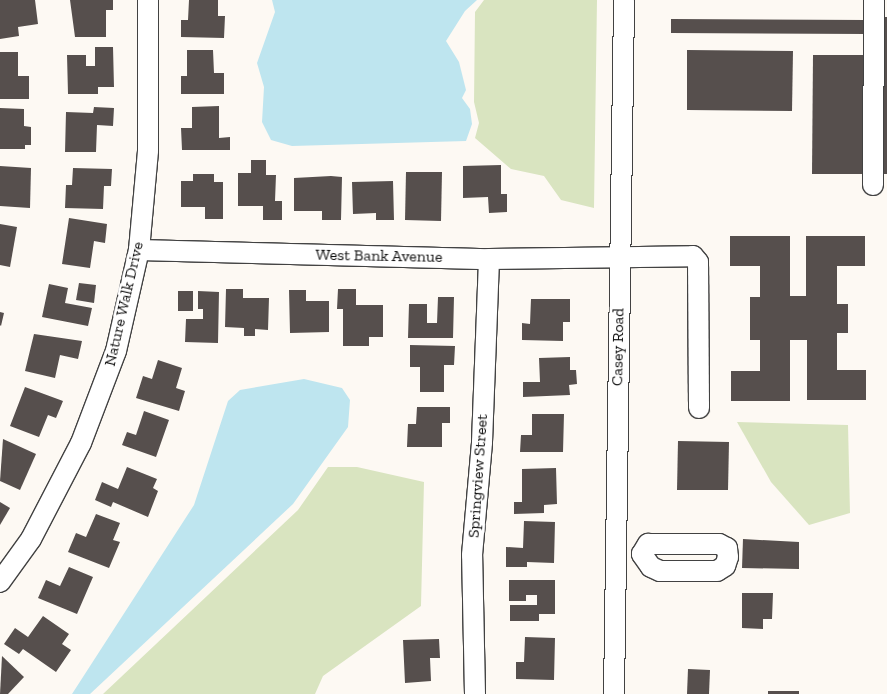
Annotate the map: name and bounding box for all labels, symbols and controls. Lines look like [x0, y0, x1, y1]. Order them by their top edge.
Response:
street label: Nature Walk Drive [100, 240, 148, 368]
street label: West Bank Avenue [315, 245, 443, 267]
street label: Casey Road [608, 308, 628, 386]
street label: Springview Street [464, 413, 492, 539]

